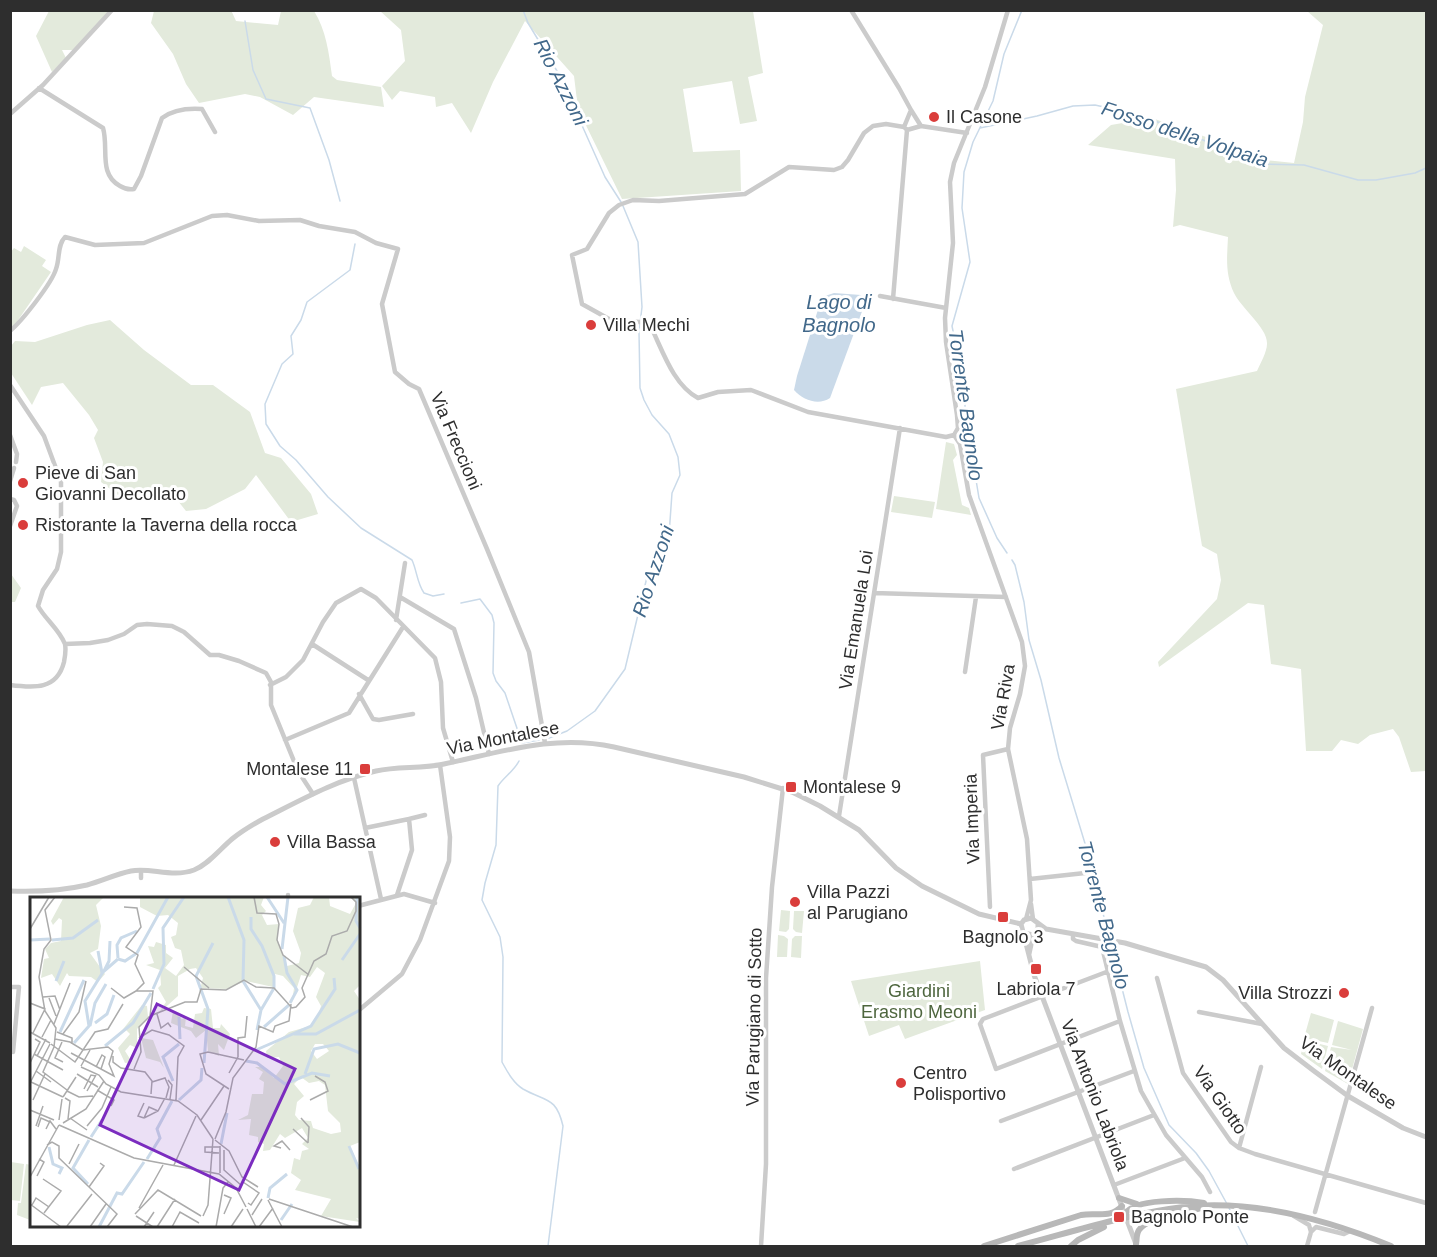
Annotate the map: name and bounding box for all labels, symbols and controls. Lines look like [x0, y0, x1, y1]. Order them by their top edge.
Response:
water label: Rio Azzoni [530, 35, 593, 130]
water label: Fosso della Volpaia [1099, 97, 1271, 171]
place label: Il Casone [946, 107, 1022, 127]
marker: Il Casone [927, 110, 941, 124]
water label: Lago di Bagnolo [802, 291, 876, 336]
place label: Villa Mechi [603, 315, 690, 335]
marker: Villa Mechi [584, 318, 598, 332]
water label: Torrente Bagnolo [944, 328, 988, 482]
street label: Via Freccioni [427, 389, 485, 493]
place label: Pieve di San Giovanni Decollato [35, 463, 186, 504]
marker: Pieve di San Giovanni Decollato [16, 476, 30, 490]
place label: Ristorante la Taverna della rocca [35, 515, 298, 535]
marker: Ristorante la Taverna della rocca [16, 518, 30, 532]
water label: Rio Azzoni [628, 522, 678, 620]
street label: Via Emanuela Loi [835, 549, 877, 691]
street label: Via Riva [987, 661, 1019, 732]
street label: Via Montalese [445, 717, 561, 759]
place label: Montalese 11 [246, 759, 353, 779]
marker: Montalese 11 [358, 762, 372, 776]
street label: Via Imperia [960, 772, 984, 865]
place label: Montalese 9 [803, 777, 901, 797]
marker: Montalese 9 [784, 780, 798, 794]
place label: Villa Bassa [287, 832, 377, 852]
marker: Villa Bassa [268, 835, 282, 849]
water label: Torrente Bagnolo [1074, 838, 1134, 992]
place label: Villa Pazzi al Parugiano [807, 882, 908, 923]
marker: Villa Pazzi al Parugiano [788, 895, 802, 909]
inset map [30, 897, 360, 1227]
marker: Bagnolo 3 [996, 910, 1010, 924]
street label: Via Parugiano di Sotto [742, 927, 766, 1107]
place label: Bagnolo 3 [962, 927, 1044, 947]
marker: Labriola 7 [1029, 962, 1043, 976]
place label: Labriola 7 [996, 979, 1076, 999]
park label: Giardini Erasmo Meoni [861, 981, 977, 1022]
place label: Villa Strozzi [1238, 983, 1332, 1003]
marker: Villa Strozzi [1337, 986, 1351, 1000]
street label: Via Antonio Labriola [1057, 1017, 1133, 1174]
street label: Via Montalese [1296, 1032, 1400, 1114]
street label: Via Giotto [1189, 1062, 1251, 1138]
place label: Centro Polisportivo [913, 1063, 1006, 1104]
marker: Centro Polisportivo [894, 1076, 908, 1090]
place label: Bagnolo Ponte [1131, 1207, 1249, 1227]
marker: Bagnolo Ponte [1112, 1210, 1126, 1224]

